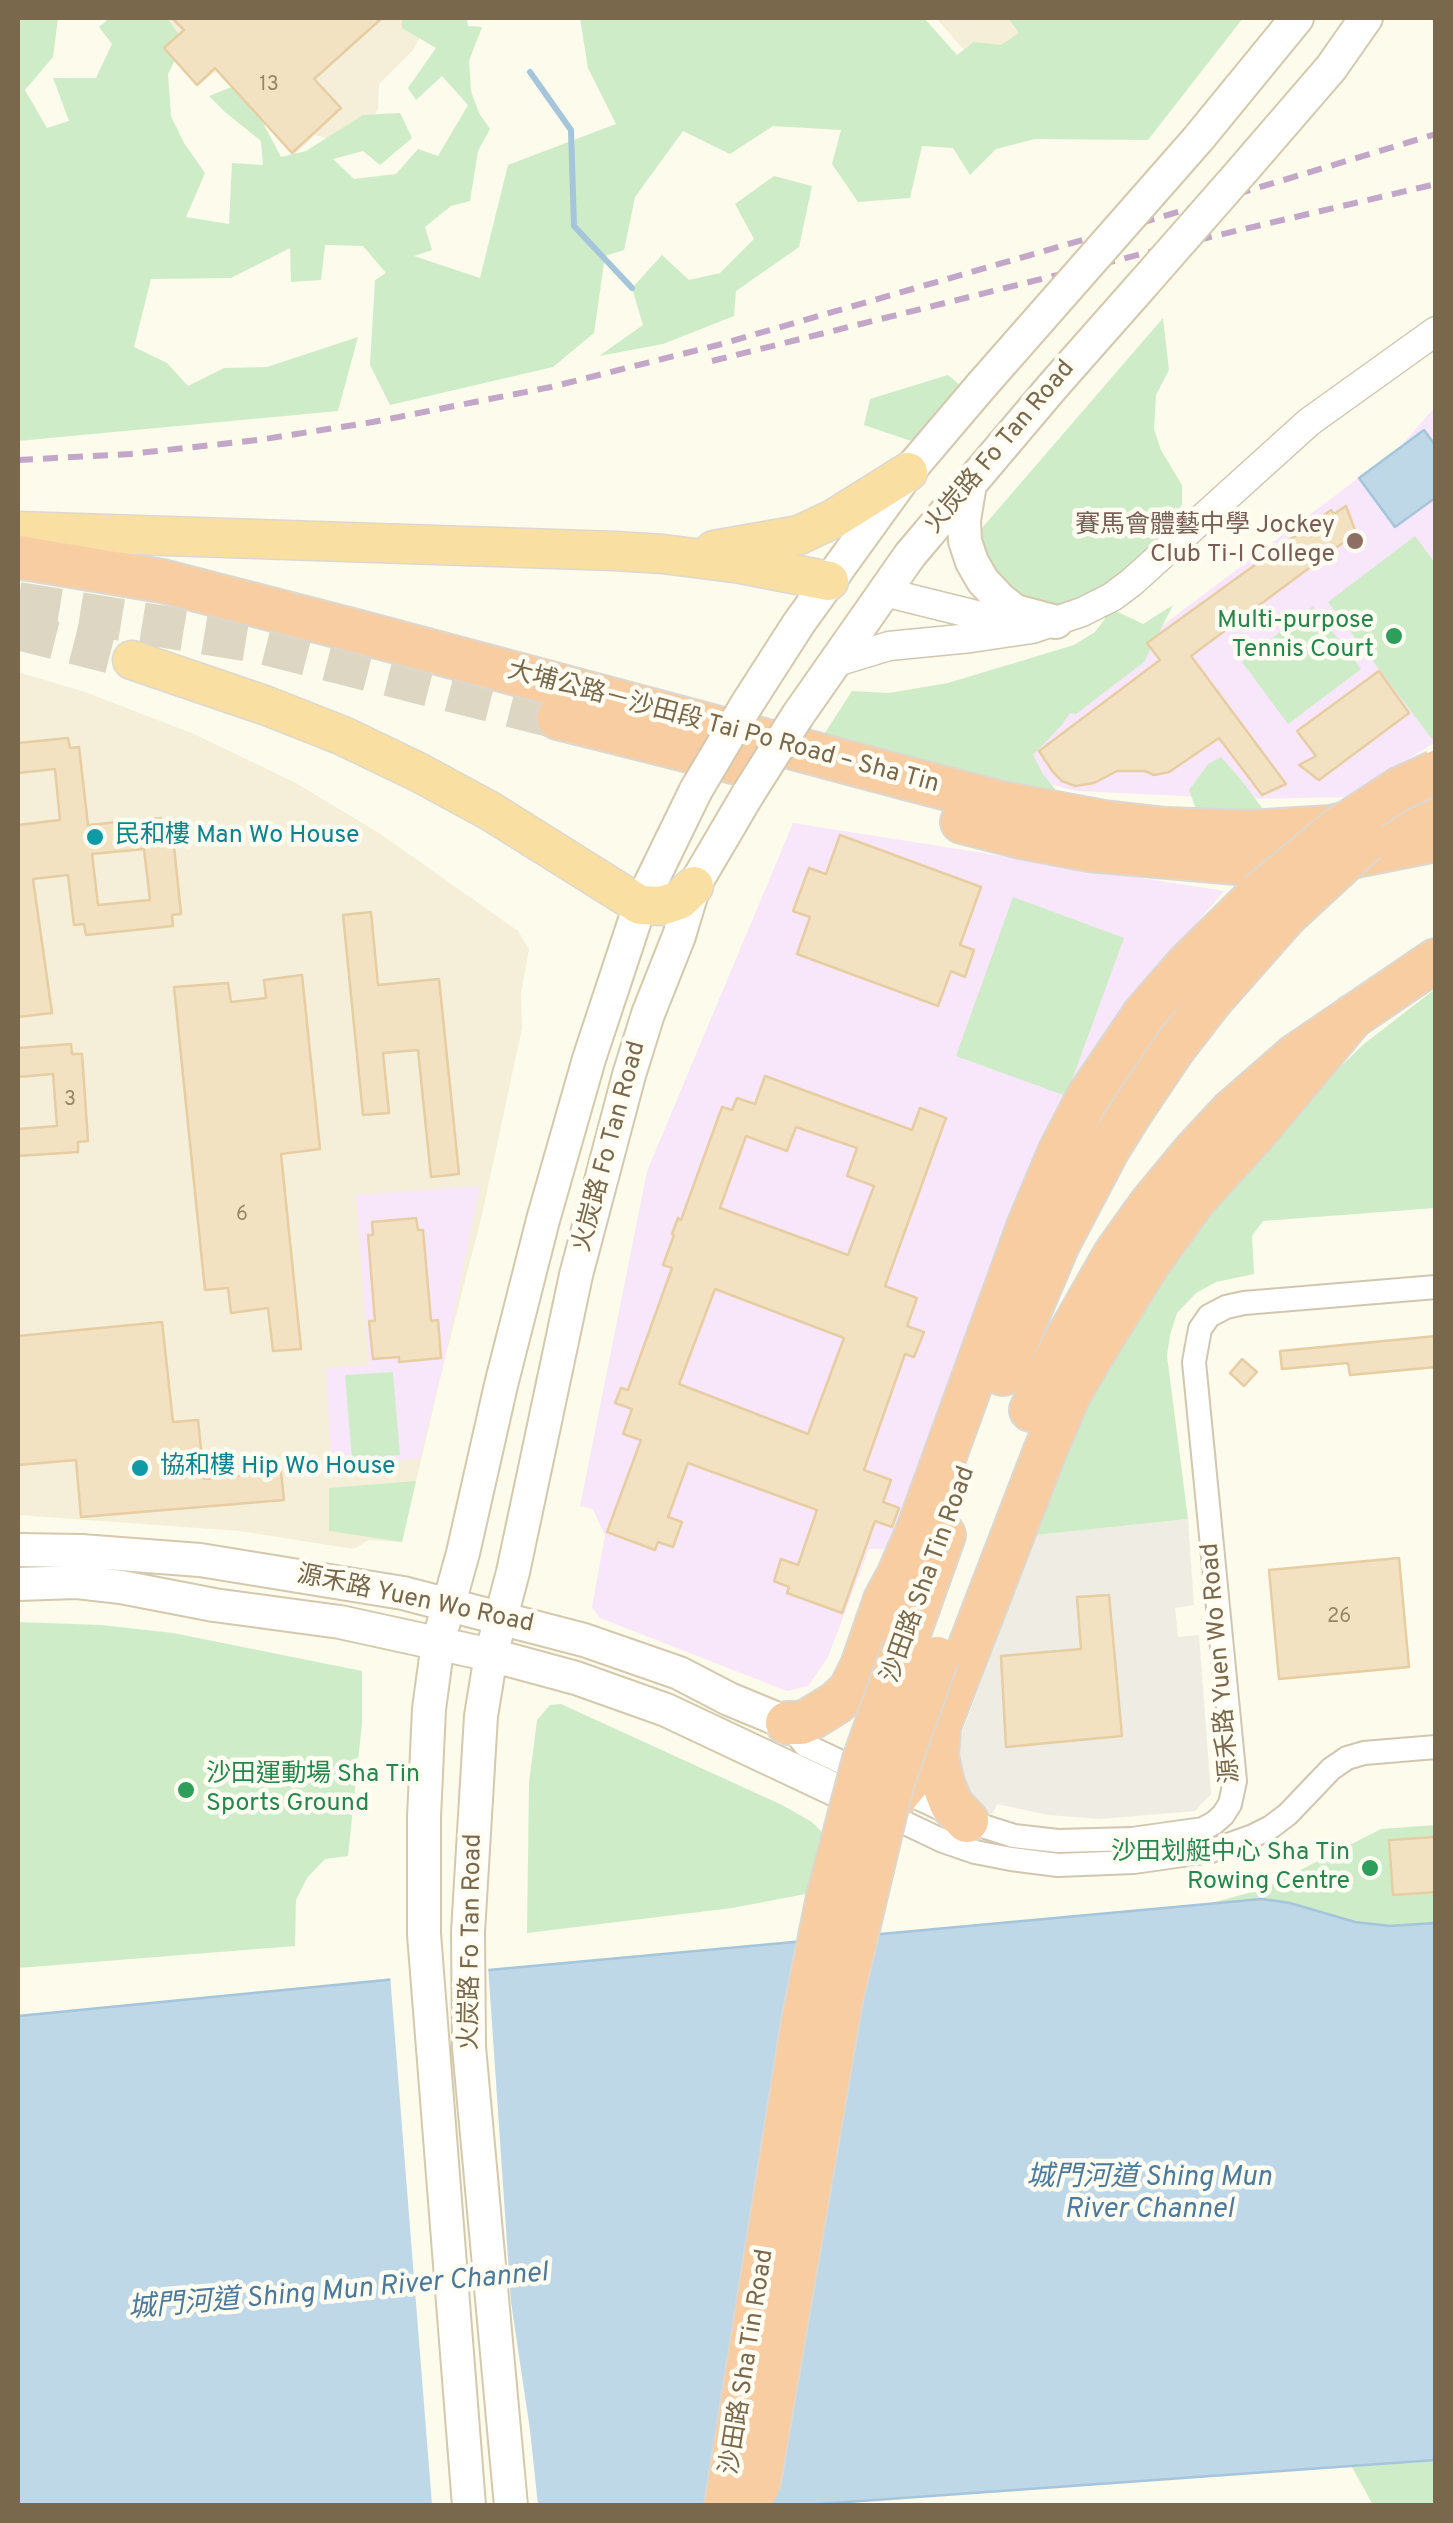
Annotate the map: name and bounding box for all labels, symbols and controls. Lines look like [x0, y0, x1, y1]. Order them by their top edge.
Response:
house number: 13 [259, 74, 279, 98]
street label: 火炭路 Fo Tan Road [920, 355, 1082, 541]
place label: 賽馬會體藝中學 Jockey Club Ti-I College [1075, 512, 1335, 571]
marker: 賽馬會體藝中學 Jockey Club Ti-I College [1344, 530, 1366, 552]
place label: Multi-purpose Tennis Court [1217, 607, 1374, 666]
marker: Multi-purpose Tennis Court [1383, 625, 1405, 647]
street label: 大埔公路－沙田段 Tai Po Road – Sha Tin [504, 657, 942, 801]
place label: 民和樓 Man Wo House [115, 822, 359, 852]
marker: 民和樓 Man Wo House [84, 826, 106, 848]
street label: 火炭路 Fo Tan Road [568, 1038, 654, 1256]
house number: 3 [64, 1089, 76, 1113]
house number: 6 [236, 1204, 248, 1228]
place label: 協和樓 Hip Wo House [160, 1453, 396, 1483]
marker: 協和樓 Hip Wo House [129, 1457, 151, 1479]
street label: 沙田路 Sha Tin Road [877, 1463, 983, 1687]
street label: 源禾路 Yuen Wo Road [1197, 1542, 1247, 1784]
street label: 源禾路 Yuen Wo Road [294, 1561, 536, 1641]
house number: 26 [1327, 1606, 1351, 1630]
place label: 沙田運動場 Sha Tin Sports Ground [206, 1761, 420, 1820]
marker: 沙田運動場 Sha Tin Sports Ground [175, 1779, 197, 1801]
street label: 火炭路 Fo Tan Road [456, 1833, 490, 2051]
place label: 沙田划艇中心 Sha Tin Rowing Centre [1111, 1839, 1350, 1898]
marker: 沙田划艇中心 Sha Tin Rowing Centre [1359, 1857, 1381, 1879]
water label: 城門河道 Shing Mun River Channel [1026, 2162, 1272, 2228]
street label: 沙田路 Sha Tin Road [716, 2247, 782, 2477]
water label: 城門河道 Shing Mun River Channel [127, 2258, 549, 2328]

